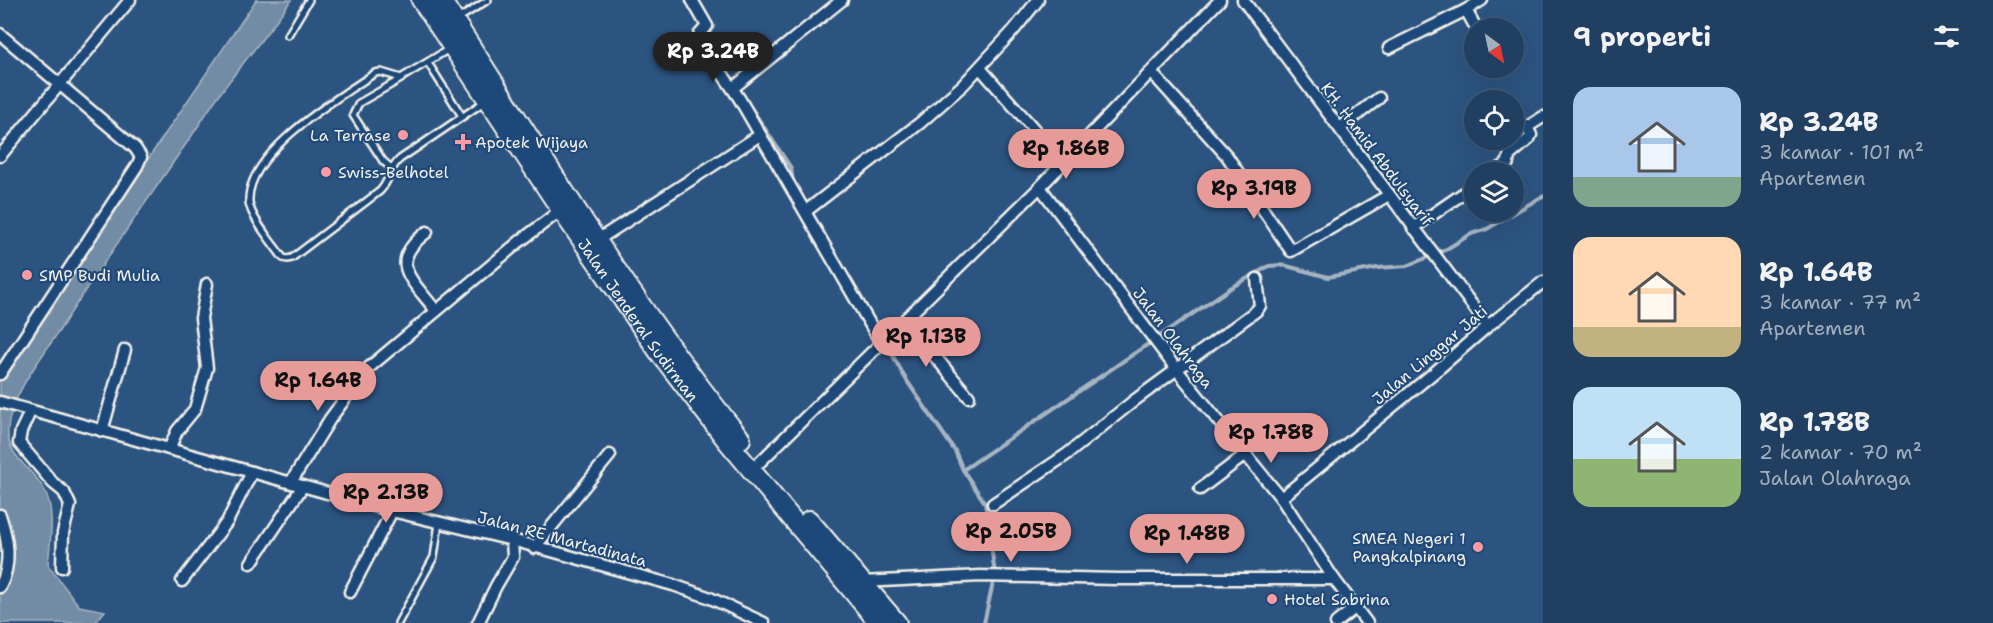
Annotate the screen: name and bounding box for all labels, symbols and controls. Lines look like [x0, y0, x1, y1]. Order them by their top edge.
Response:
north arrow [1464, 18, 1524, 78]
map controls [1464, 18, 1524, 222]
text: 9 properti [1573, 19, 1711, 54]
icon: filters [1930, 20, 1963, 53]
pin: Rp 3.24B [651, 32, 775, 83]
text: Rp 3.24B [667, 38, 759, 64]
street label: KH. Hamid Abdulsyarif [1316, 78, 1439, 231]
button: locate [1464, 90, 1524, 150]
text: Rp 3.24B [1759, 104, 1879, 139]
icon: home [1621, 111, 1693, 183]
place label: La Terrase [310, 125, 391, 146]
marker: La Terrase [396, 128, 410, 142]
pin: Rp 1.86B [1004, 129, 1128, 180]
place label: Apotek Wijaya [475, 132, 588, 153]
marker: Apotek Wijaya [456, 135, 470, 149]
text: Rp 1.86B [1022, 135, 1110, 161]
text: 3 kamar · 101 m² [1759, 139, 1924, 165]
place label: Swiss-Belhotel [338, 162, 449, 183]
button: layers [1464, 162, 1524, 222]
marker: Swiss-Belhotel [319, 165, 333, 179]
text: Apartemen [1759, 165, 1866, 191]
pin: Rp 3.19B [1192, 169, 1316, 220]
text: Rp 3.19B [1211, 175, 1297, 201]
street label: Jalan Jenderal Sudirman [573, 234, 704, 406]
text: Rp 1.64B [1759, 254, 1873, 289]
icon: home [1621, 261, 1693, 333]
place label: SMP Budi Mulia [39, 265, 160, 286]
marker: SMP Budi Mulia [20, 268, 34, 282]
street label: Jalan Olahraga [1128, 283, 1218, 393]
text: 3 kamar · 77 m² [1759, 289, 1921, 315]
street label: Jalan Linggar Jati [1368, 301, 1492, 409]
text: Apartemen [1759, 315, 1866, 341]
pin: Rp 1.13B [864, 317, 988, 368]
text: Rp 1.13B [886, 323, 966, 349]
pin: Rp 1.64B [256, 361, 380, 412]
text: Rp 1.64B [274, 367, 362, 393]
text: Rp 1.78B [1759, 404, 1870, 439]
icon: home [1621, 411, 1693, 483]
pin: Rp 1.78B [1209, 413, 1333, 464]
text: Rp 1.78B [1228, 419, 1314, 445]
text: 2 kamar · 70 m² [1759, 439, 1922, 465]
text: Jalan Olahraga [1759, 465, 1911, 491]
pin: Rp 2.13B [324, 473, 448, 524]
text: Rp 2.13B [343, 479, 429, 505]
street label: Jalan RE Martadinata [475, 506, 649, 572]
pin: Rp 2.05B [949, 512, 1073, 563]
pin: Rp 1.48B [1125, 514, 1249, 565]
text: Rp 2.05B [965, 518, 1057, 544]
text: Rp 1.48B [1144, 520, 1230, 546]
place label: SMEA Negeri 1 Pangkalpinang [1352, 528, 1466, 567]
marker: SMEA Negeri 1 Pangkalpinang [1471, 540, 1485, 554]
place label: Hotel Sabrina [1284, 589, 1390, 610]
marker: Hotel Sabrina [1265, 592, 1279, 606]

